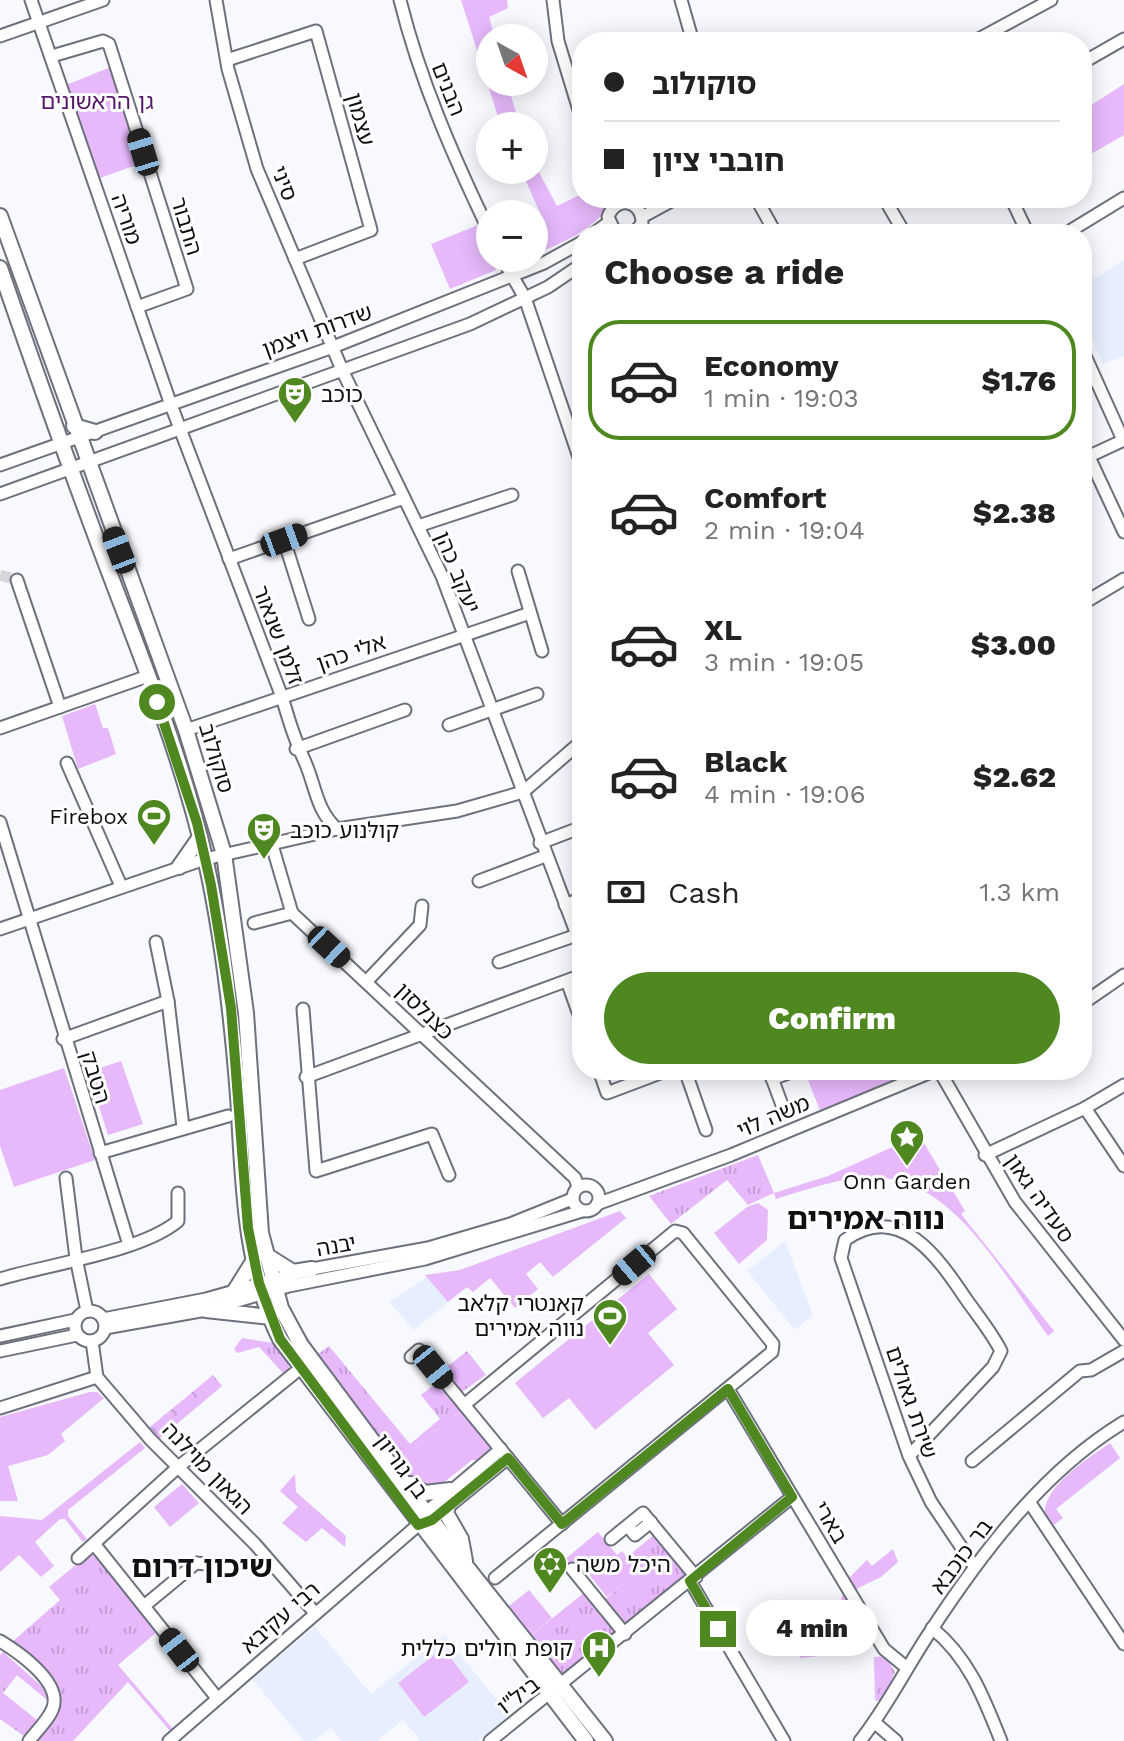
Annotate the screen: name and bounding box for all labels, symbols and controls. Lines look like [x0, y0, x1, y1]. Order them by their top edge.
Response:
north arrow [476, 24, 548, 96]
map controls [476, 24, 548, 272]
street label: הבנים [427, 59, 470, 120]
text: סוקולוב [652, 66, 757, 101]
park label: גן הראשונים [40, 89, 154, 114]
street label: עצמון [341, 90, 380, 148]
button: + [476, 112, 548, 184]
car [125, 126, 161, 178]
text: חובבי ציון [652, 143, 785, 178]
street label: סיני [266, 162, 303, 204]
street label: מוריה [106, 190, 147, 248]
street label: התבור [166, 194, 207, 258]
button: − [476, 200, 548, 272]
text: Choose a ride [604, 251, 844, 293]
street label: שדרות ויצמן [259, 299, 375, 362]
icon: car [608, 344, 680, 416]
text: Economy [704, 348, 839, 383]
text: $1.76 [981, 363, 1056, 398]
theatre icon: כוכב [276, 375, 314, 425]
place label: כוכב [321, 382, 363, 407]
text: 1 min · 19:03 [704, 383, 859, 413]
icon: car [608, 476, 680, 548]
text: Comfort [704, 480, 826, 515]
text: $2.38 [973, 495, 1056, 530]
text: 2 min · 19:04 [704, 515, 865, 545]
car [257, 521, 311, 559]
car [99, 523, 139, 577]
street label: יעקב כהן [430, 528, 485, 617]
street label: זלמן שנאור [248, 582, 309, 688]
icon: car [608, 608, 680, 680]
text: XL [704, 612, 742, 647]
text: $3.00 [971, 627, 1056, 662]
street label: אלי כהן [313, 629, 389, 676]
text: 3 min · 19:05 [704, 647, 864, 677]
route start [139, 684, 175, 720]
street label: סוקולוב [194, 720, 239, 796]
icon: car [608, 740, 680, 812]
text: Black [704, 744, 788, 779]
text: $2.62 [973, 759, 1056, 794]
text: 4 min · 19:06 [704, 779, 866, 809]
sports icon: Firebox [135, 797, 173, 847]
place label: Firebox [49, 804, 128, 829]
theatre icon: קולנוע כוכב [245, 811, 283, 861]
place label: קולנוע כוכב [290, 818, 399, 843]
icon: cash [604, 870, 648, 914]
text: Cash [668, 875, 740, 910]
text: 1.3 km [979, 877, 1060, 907]
car [303, 922, 355, 972]
button: Confirm [604, 972, 1060, 1064]
street label: כצנלסון [390, 978, 459, 1045]
street label: הטבק [76, 1048, 115, 1107]
street label: משה לוי [733, 1090, 813, 1143]
place icon: Onn Garden [888, 1118, 926, 1168]
street label: סעדיה גאון [1000, 1149, 1079, 1247]
place label: Onn Garden [843, 1169, 971, 1194]
district label: נווה אמירים [787, 1201, 945, 1236]
street label: יבנה [314, 1230, 358, 1261]
car [608, 1240, 660, 1290]
place label: קאנטרי קלאב נווה אמירים [457, 1291, 584, 1341]
sports icon: קאנטרי קלאב נווה אמירים [591, 1297, 629, 1347]
car [409, 1341, 457, 1393]
street label: שירת גאולים [881, 1343, 942, 1461]
street label: הגאון מוילנה [157, 1417, 258, 1520]
street label: בן גוריון [370, 1429, 433, 1503]
street label: בארי [808, 1497, 853, 1548]
street label: בר כוכבא [925, 1514, 998, 1598]
synagogue icon: היכל משה [531, 1545, 569, 1595]
district label: שיכון דרום [131, 1549, 273, 1584]
place label: היכל משה [576, 1552, 671, 1577]
street label: רבי עקיבא [236, 1577, 325, 1658]
callout: 4 min [746, 1601, 878, 1657]
route end [700, 1611, 736, 1647]
text: 4 min [776, 1613, 848, 1643]
car [155, 1624, 203, 1676]
hospital icon: קופת חולים כללית [580, 1629, 618, 1679]
place label: קופת חולים כללית [401, 1636, 573, 1661]
street label: ביל"ו [492, 1672, 544, 1719]

